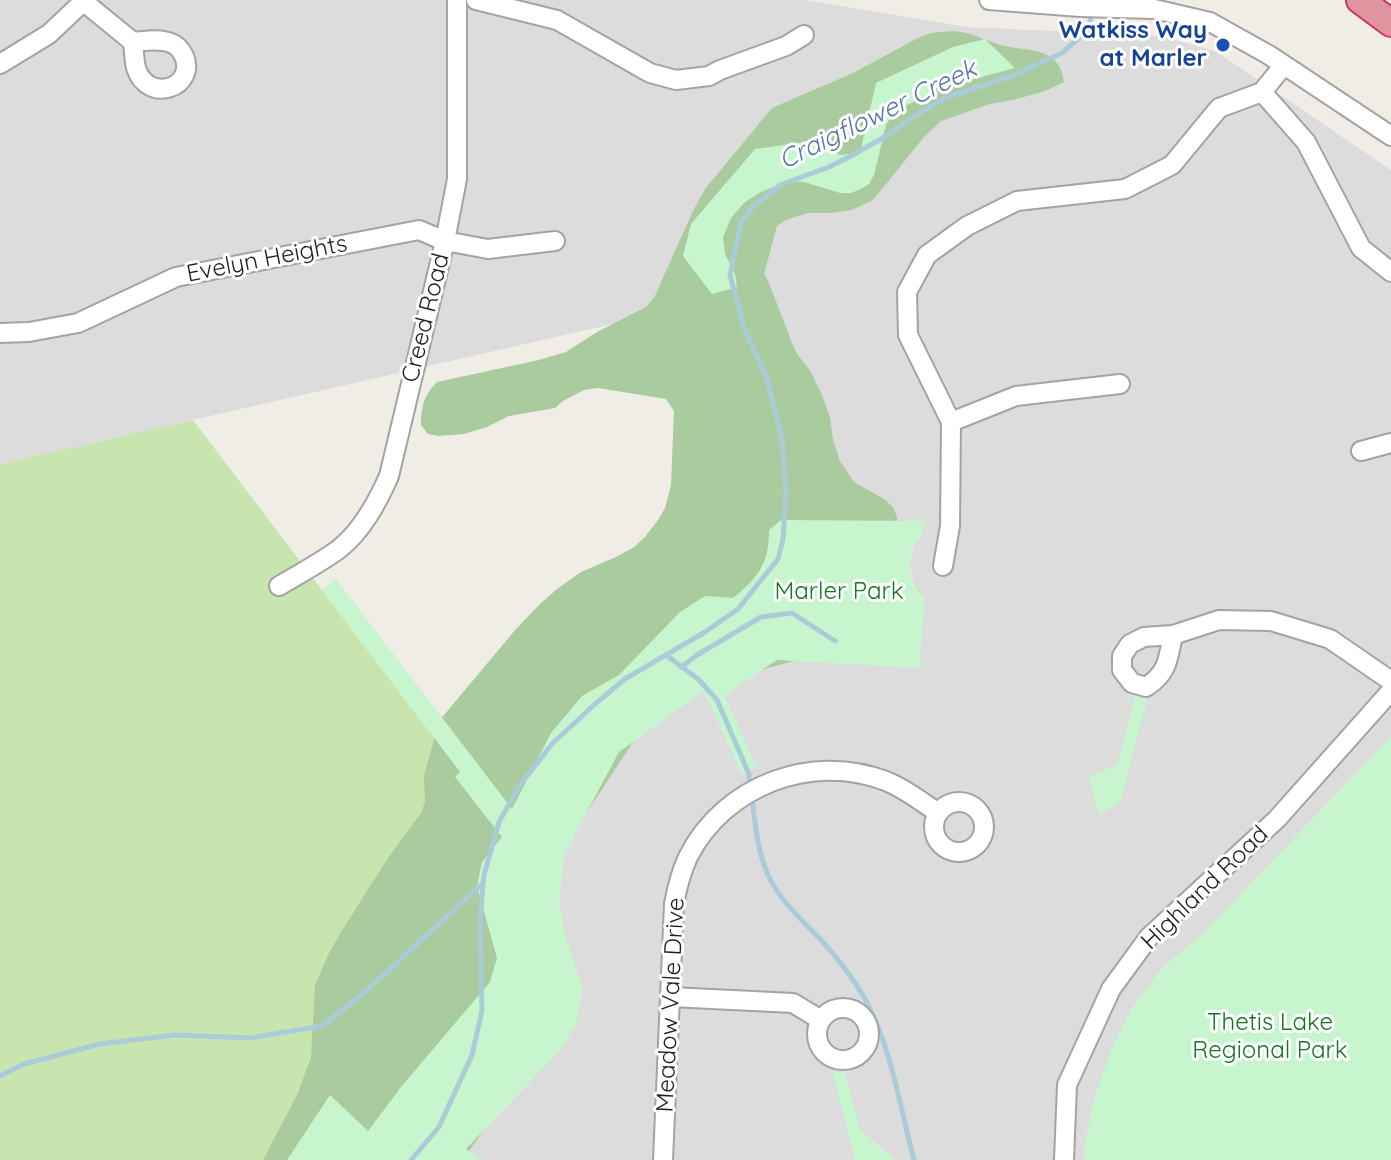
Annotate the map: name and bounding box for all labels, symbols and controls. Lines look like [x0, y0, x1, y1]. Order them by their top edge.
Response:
place label: Watkiss Way at Marler [1059, 17, 1207, 73]
marker: Watkiss Way at Marler [1214, 36, 1232, 54]
water label: Craigflower Creek [774, 54, 982, 176]
street label: Evelyn Heights [184, 229, 350, 289]
street label: Creed Road [396, 250, 456, 386]
park label: Marler Park [774, 578, 904, 606]
street label: Highland Road [1135, 820, 1275, 956]
street label: Meadow Vale Drive [651, 897, 691, 1113]
park label: Thetis Lake Regional Park [1192, 1009, 1348, 1065]

